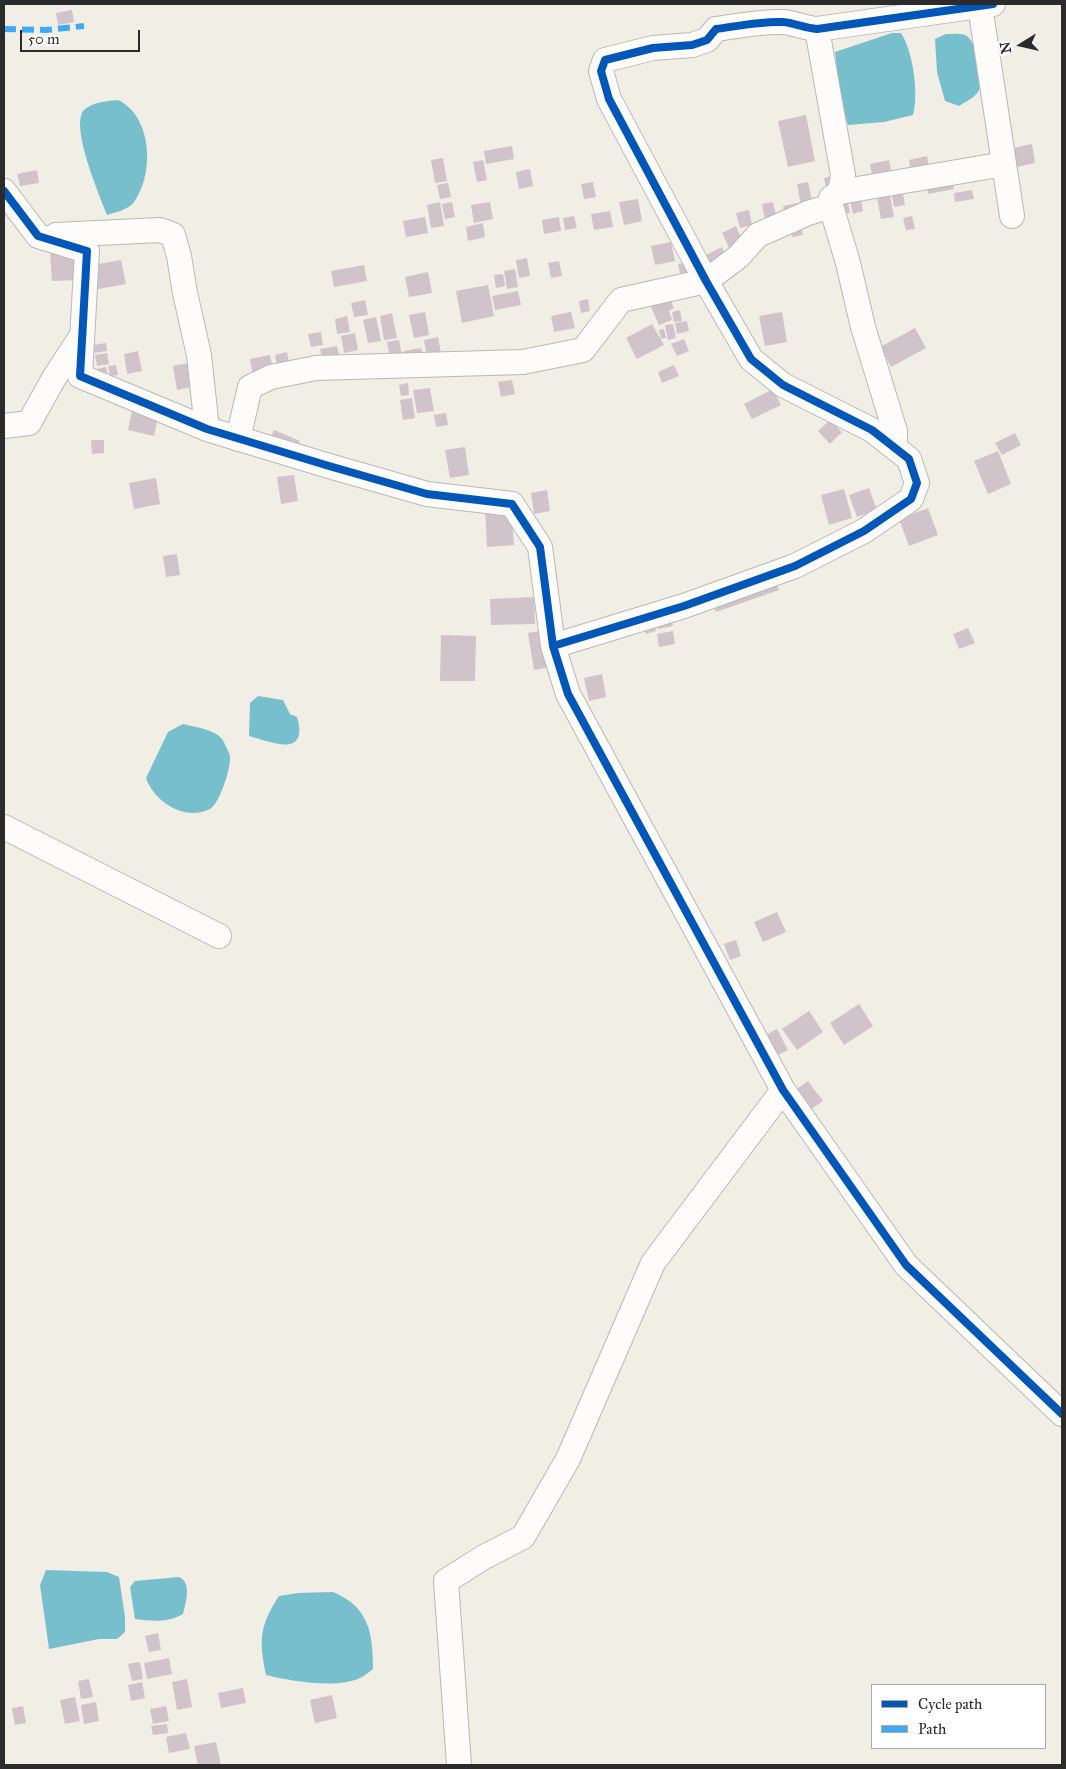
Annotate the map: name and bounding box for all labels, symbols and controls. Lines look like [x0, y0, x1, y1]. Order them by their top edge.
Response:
scale bar [22, 20, 142, 52]
north arrow [996, 20, 1046, 70]
text: 50 m [28, 30, 60, 48]
text: N [996, 40, 1015, 55]
legend [871, 1684, 1046, 1749]
text: Cycle path [918, 1695, 982, 1713]
text: Path [918, 1720, 946, 1738]

